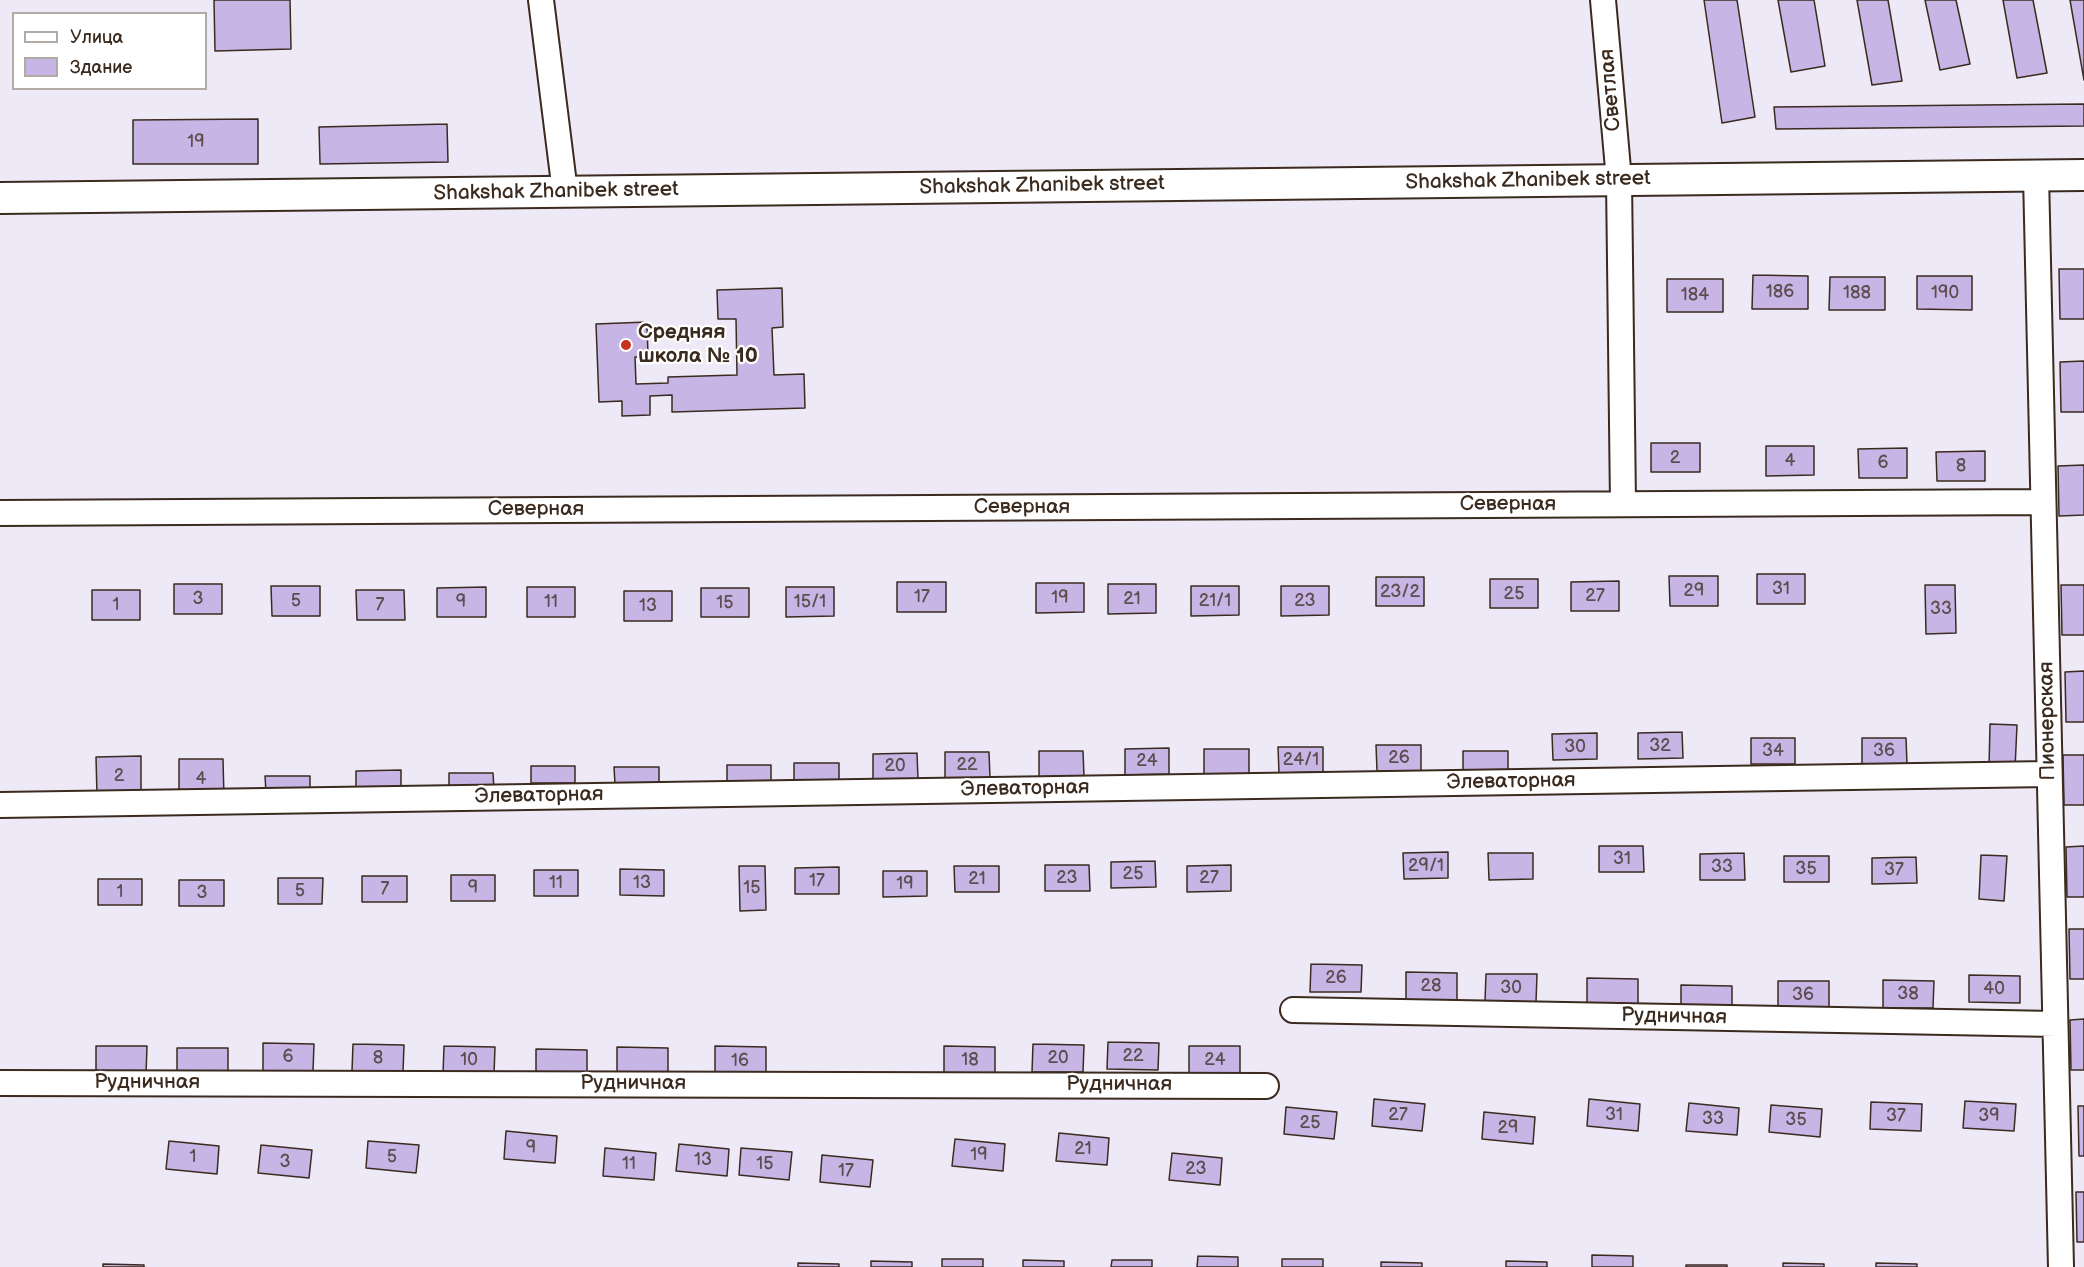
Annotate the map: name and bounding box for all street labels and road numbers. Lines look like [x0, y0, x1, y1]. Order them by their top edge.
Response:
street label: Светлая [1595, 48, 1627, 132]
street label: Shakshak Zhanibek street [1405, 166, 1651, 196]
street label: Shakshak Zhanibek street [919, 171, 1165, 201]
street label: Shakshak Zhanibek street [433, 177, 679, 207]
street label: Северная [1460, 492, 1556, 518]
street label: Северная [974, 495, 1070, 521]
street label: Северная [488, 497, 584, 523]
street label: Пионерская [2034, 661, 2062, 781]
street label: Элеваторная [1446, 768, 1576, 796]
street label: Элеваторная [960, 775, 1090, 803]
street label: Элеваторная [474, 782, 604, 810]
street label: Рудничная [1621, 1003, 1727, 1031]
street label: Рудничная [94, 1070, 200, 1096]
street label: Рудничная [580, 1071, 686, 1097]
street label: Рудничная [1066, 1072, 1172, 1098]

